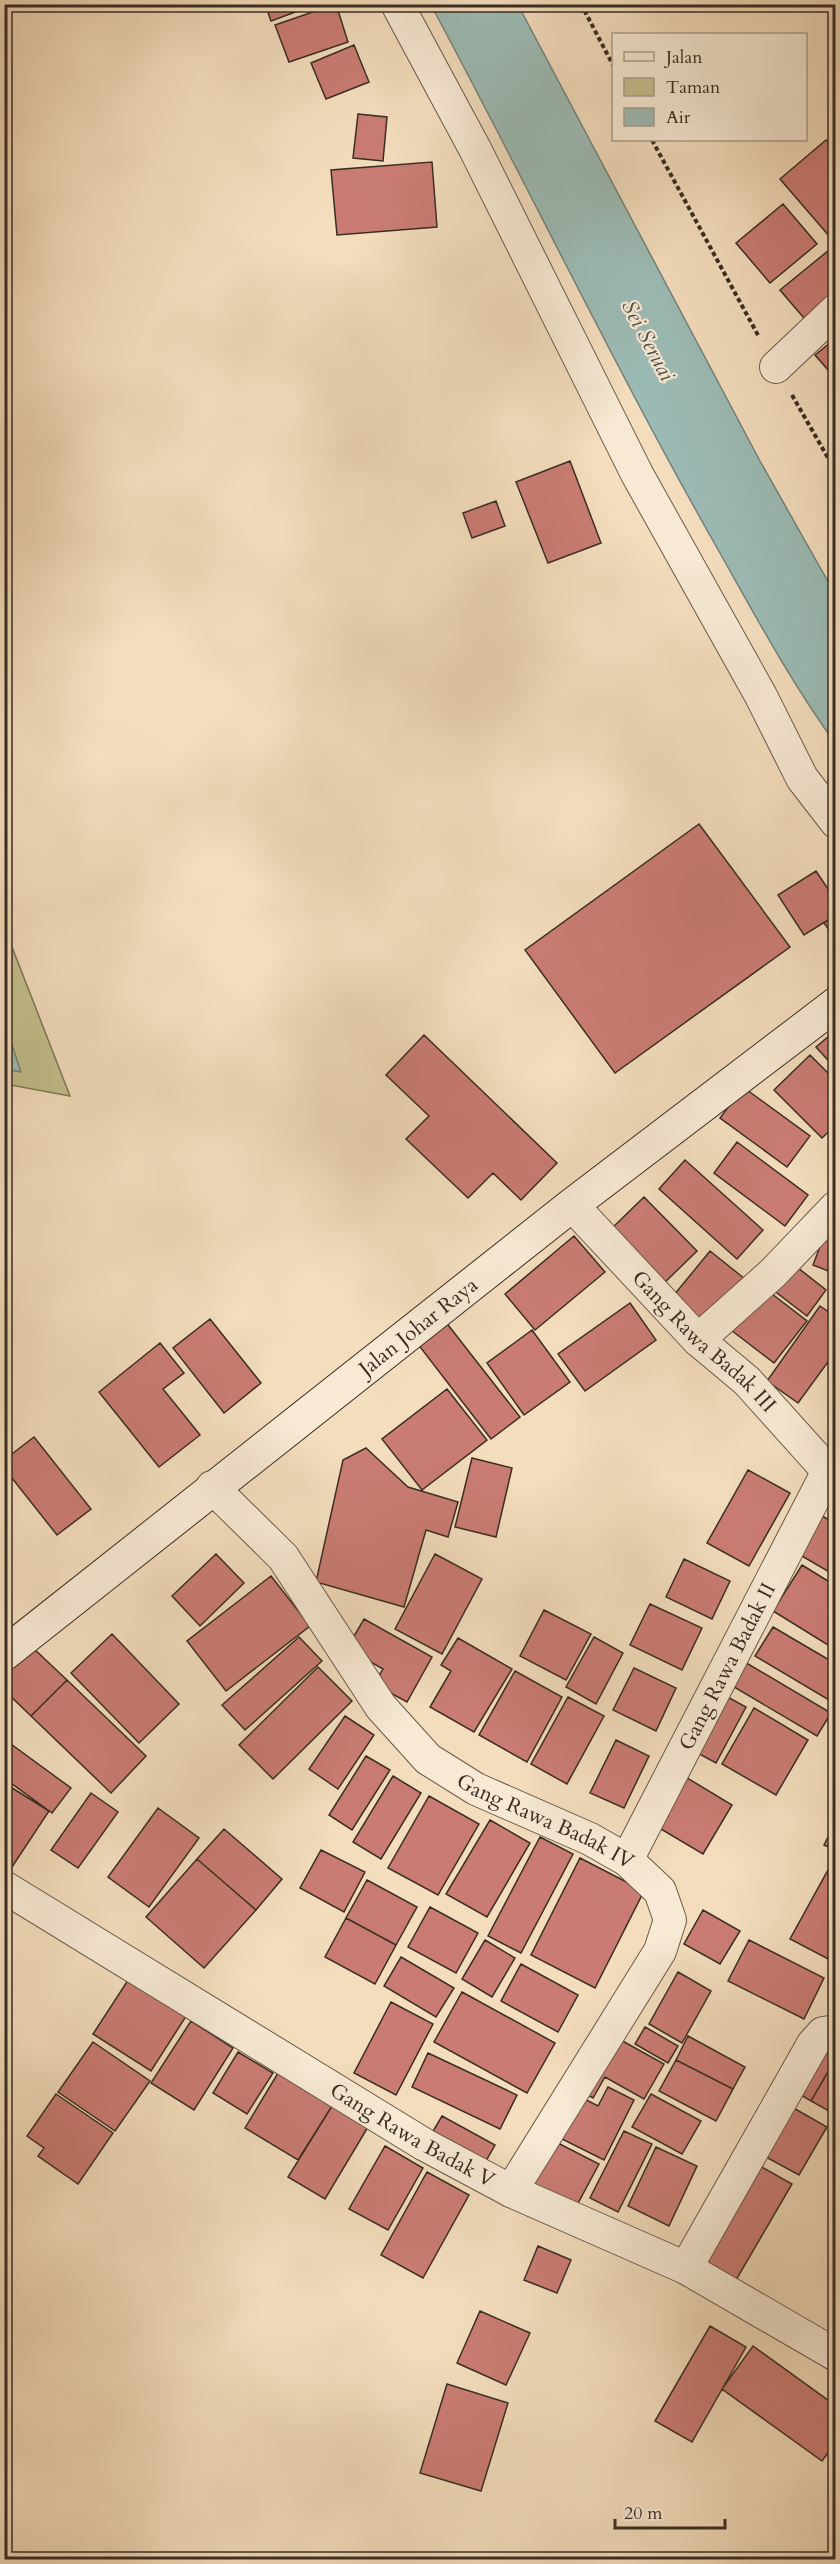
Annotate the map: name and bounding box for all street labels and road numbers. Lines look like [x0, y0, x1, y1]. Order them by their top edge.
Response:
street label: Gang Rawa Badak III [625, 1264, 783, 1419]
street label: Jalan Johar Raya [351, 1271, 484, 1385]
street label: Gang Rawa Badak II [672, 1578, 783, 1755]
street label: Gang Rawa Badak IV [451, 1766, 640, 1876]
street label: Gang Rawa Badak V [324, 2076, 500, 2195]

